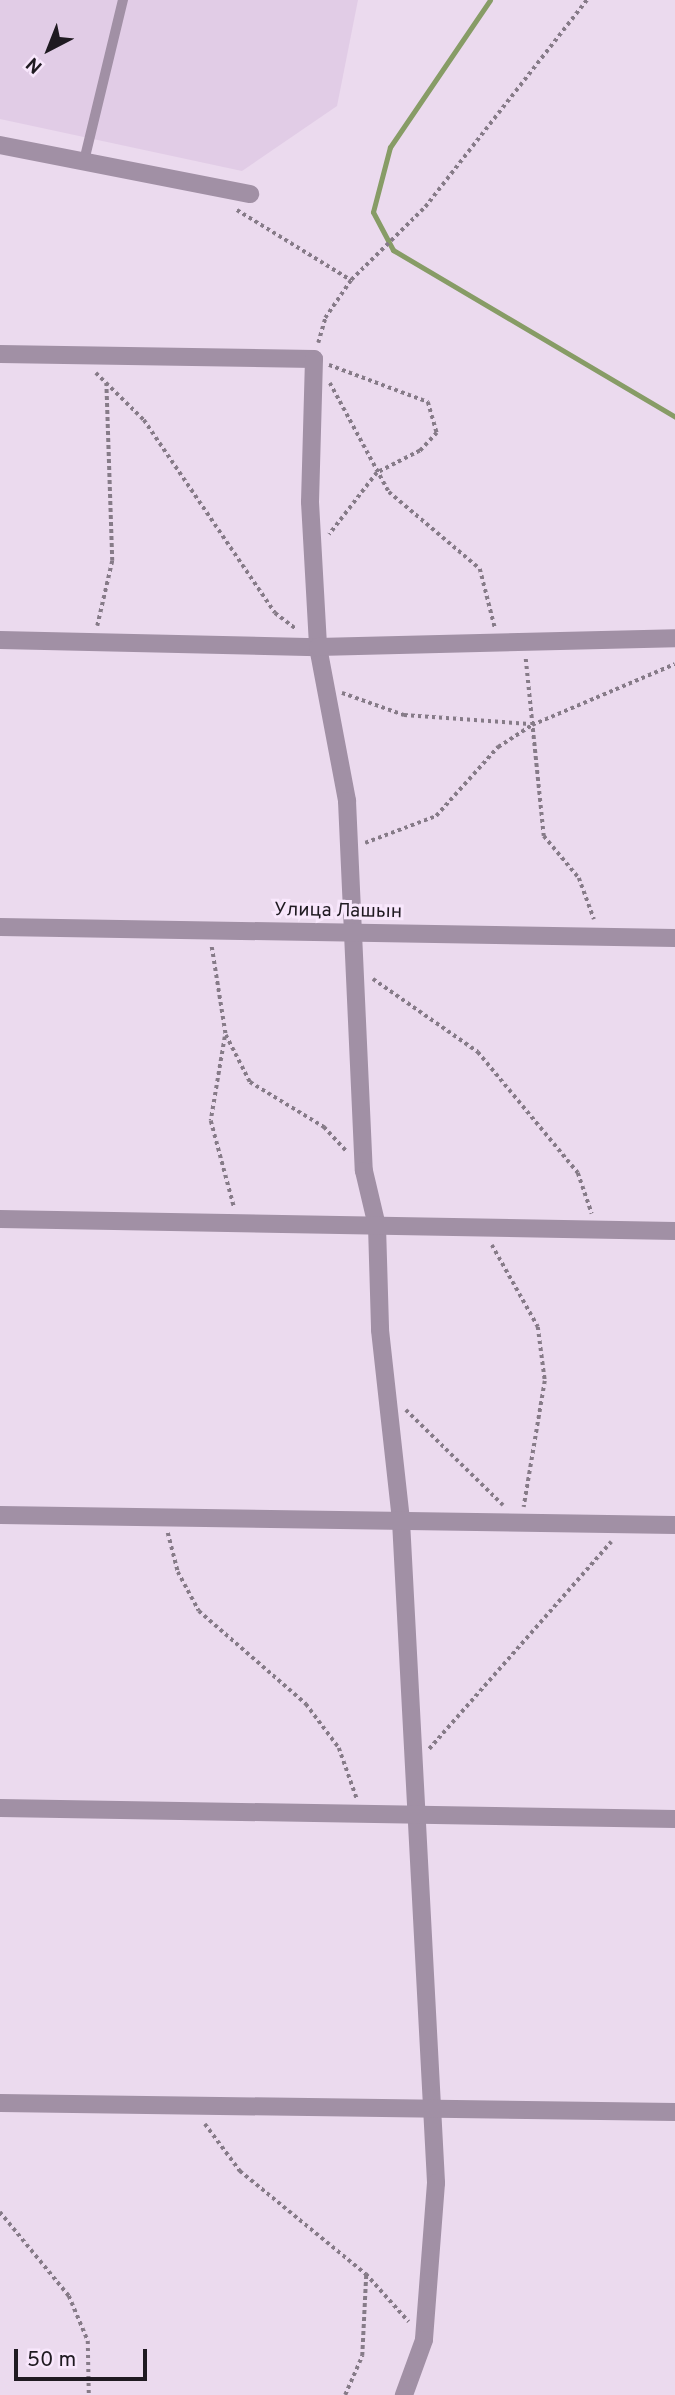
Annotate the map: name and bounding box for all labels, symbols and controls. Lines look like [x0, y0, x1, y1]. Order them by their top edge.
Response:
north arrow [14, 14, 84, 84]
text: N [22, 51, 48, 78]
street label: Улица Лашын [274, 899, 402, 925]
scale bar [18, 2336, 150, 2380]
text: 50 m [27, 2347, 76, 2374]

